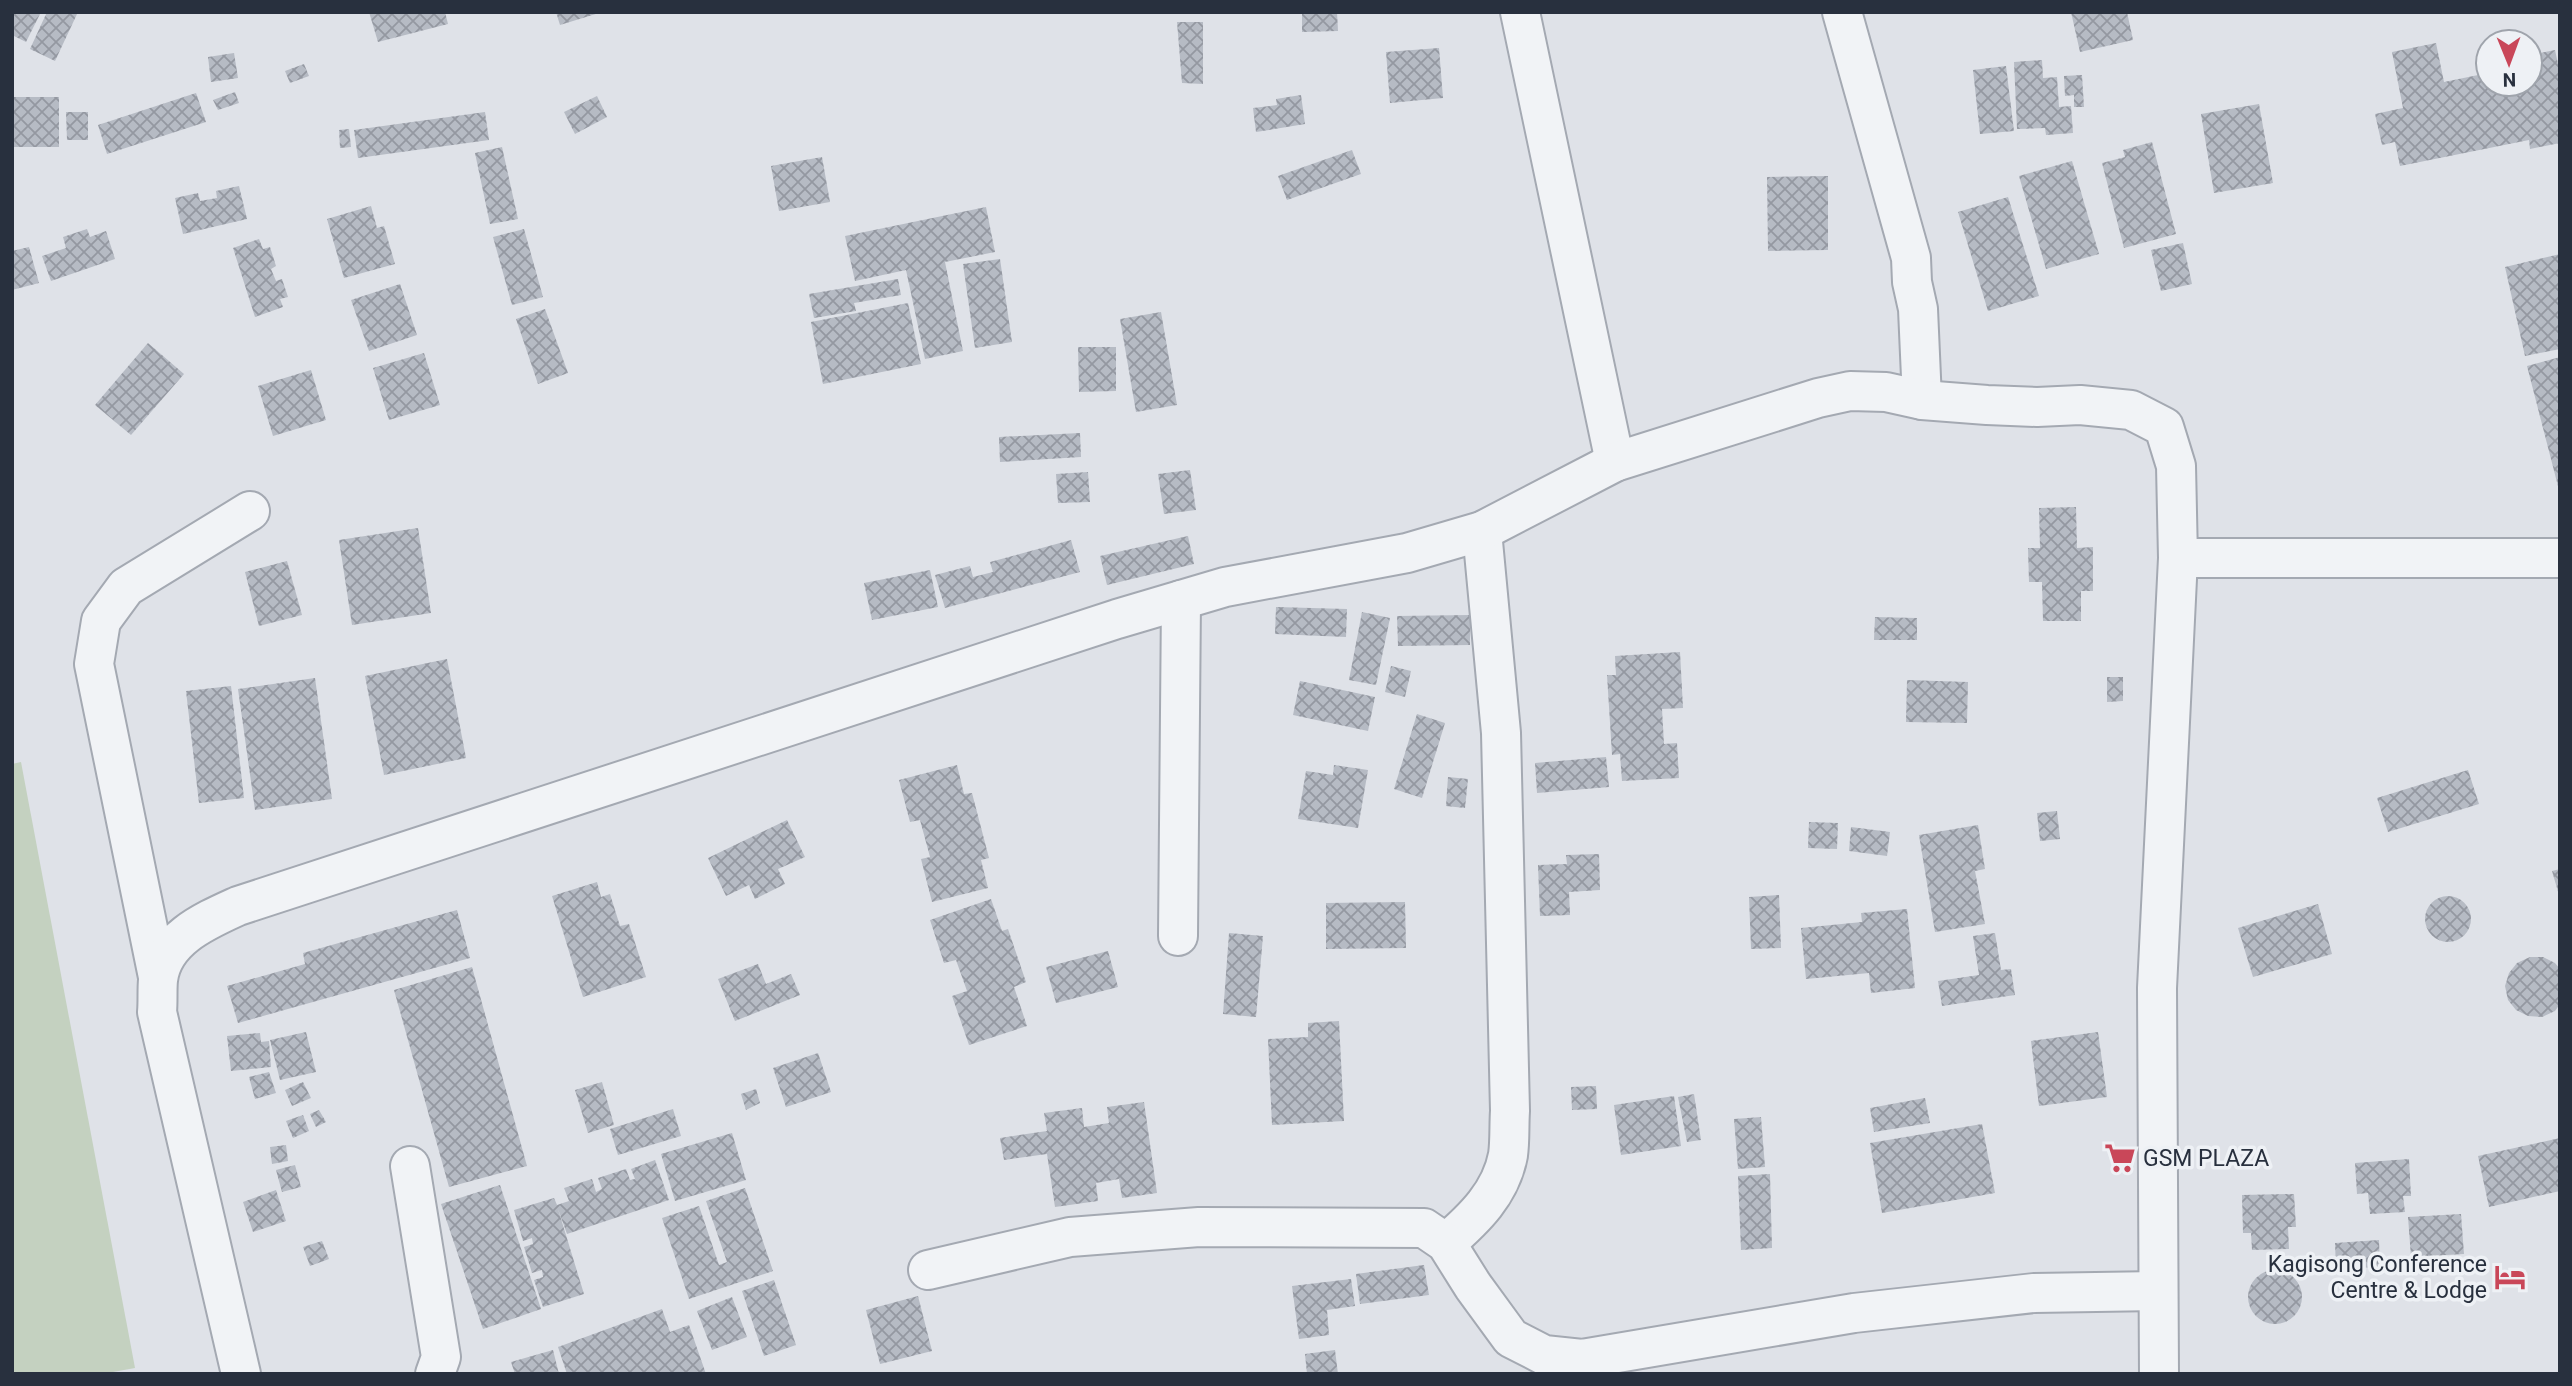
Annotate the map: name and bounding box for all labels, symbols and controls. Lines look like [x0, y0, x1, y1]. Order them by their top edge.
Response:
north arrow [2474, 28, 2544, 98]
text: N [2502, 68, 2516, 91]
supermarket icon: GSM PLAZA [2103, 1141, 2137, 1175]
place label: GSM PLAZA [2143, 1145, 2269, 1172]
place label: Kagisong Conference Centre & Lodge [2268, 1251, 2487, 1304]
hotel icon: Kagisong Conference Centre & Lodge [2493, 1260, 2527, 1294]

